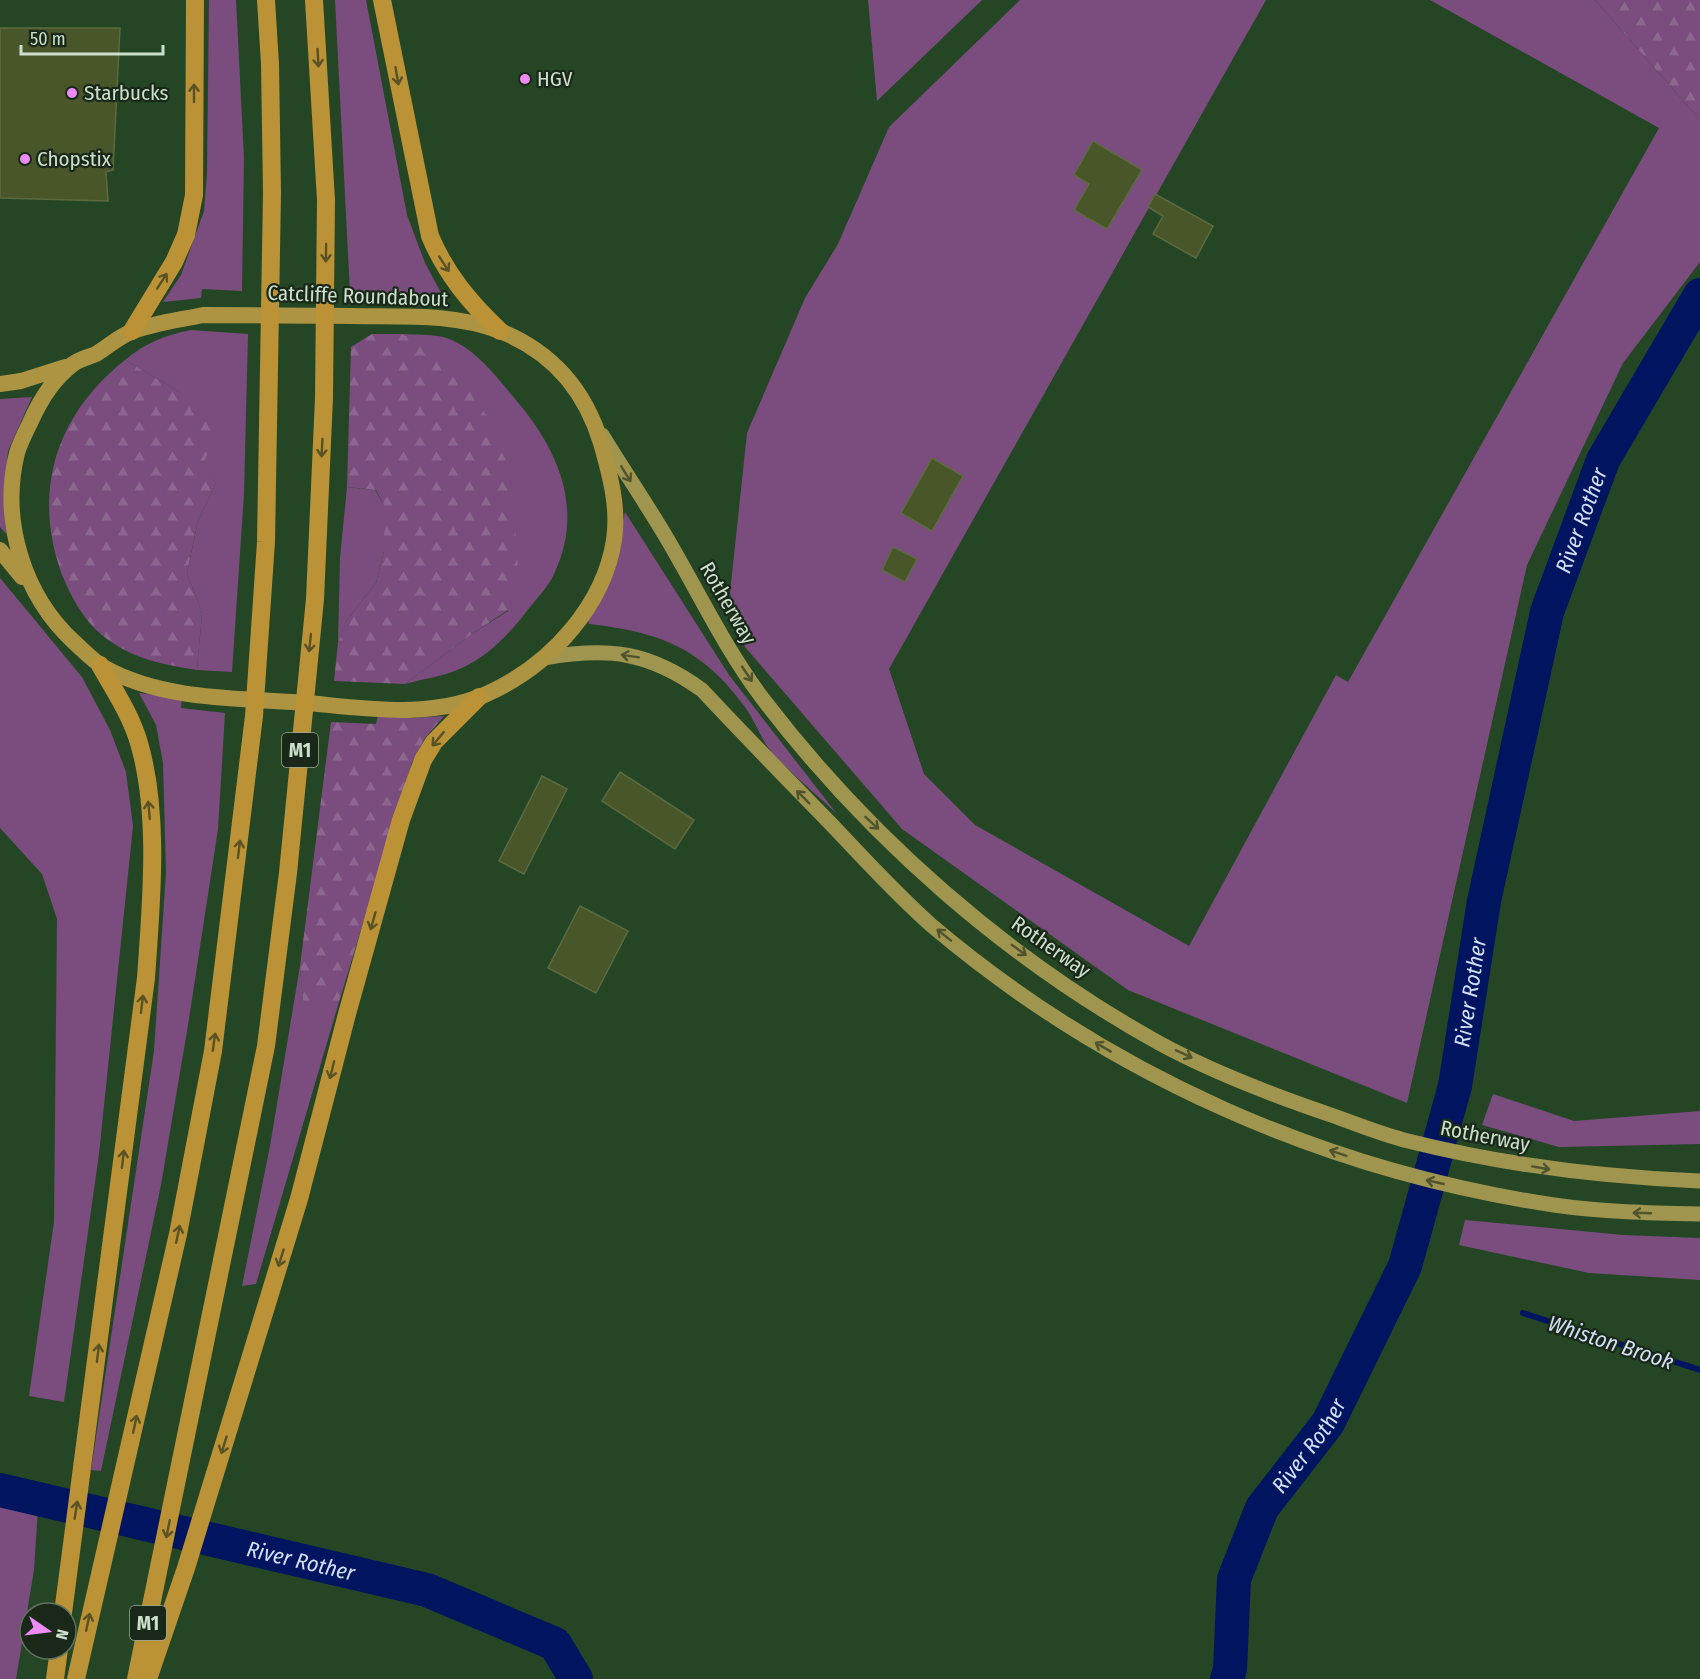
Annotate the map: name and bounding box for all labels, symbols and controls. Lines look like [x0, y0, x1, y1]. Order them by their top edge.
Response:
scale bar [21, 18, 164, 56]
text: 50 m [30, 28, 66, 50]
one-way arrow [313, 48, 324, 68]
one-way arrow [392, 66, 403, 86]
place label: HGV [537, 66, 573, 92]
marker: HGV [518, 72, 532, 86]
place label: Starbucks [84, 80, 169, 106]
one-way arrow [188, 84, 200, 104]
marker: Starbucks [65, 86, 79, 100]
place label: Chopstix [37, 146, 112, 172]
marker: Chopstix [18, 152, 32, 166]
one-way arrow [320, 243, 332, 263]
one-way arrow [438, 256, 450, 272]
one-way arrow [156, 274, 168, 290]
street label: Catcliffe Roundabout [267, 280, 449, 312]
one-way arrow [316, 438, 327, 458]
water label: River Rother [1550, 463, 1613, 577]
one-way arrow [621, 465, 633, 482]
street label: Rotherway [694, 557, 762, 649]
one-way arrow [305, 632, 316, 652]
one-way arrow [621, 650, 640, 661]
one-way arrow [741, 665, 753, 682]
one-way arrow [431, 731, 445, 746]
road number: M1 [282, 733, 318, 767]
one-way arrow [796, 789, 811, 804]
one-way arrow [143, 800, 154, 820]
one-way arrow [864, 816, 879, 830]
one-way arrow [234, 839, 245, 859]
street label: Rotherway [1006, 910, 1096, 984]
one-way arrow [366, 911, 378, 930]
one-way arrow [937, 928, 952, 942]
water label: River Rother [1448, 934, 1492, 1049]
one-way arrow [1010, 944, 1026, 957]
one-way arrow [137, 995, 148, 1015]
one-way arrow [209, 1033, 220, 1053]
one-way arrow [1095, 1041, 1112, 1053]
one-way arrow [1174, 1049, 1192, 1061]
one-way arrow [326, 1060, 338, 1079]
street label: Rotherway [1438, 1115, 1533, 1158]
one-way arrow [1329, 1147, 1348, 1158]
one-way arrow [117, 1150, 128, 1170]
one-way arrow [1531, 1163, 1551, 1174]
one-way arrow [1426, 1175, 1445, 1187]
one-way arrow [1632, 1207, 1652, 1218]
one-way arrow [173, 1224, 184, 1244]
one-way arrow [275, 1248, 286, 1267]
water label: Whiston Brook [1545, 1309, 1677, 1376]
one-way arrow [93, 1343, 104, 1363]
water label: River Rother [1266, 1393, 1352, 1498]
one-way arrow [130, 1415, 141, 1434]
one-way arrow [218, 1435, 229, 1454]
one-way arrow [70, 1500, 81, 1520]
one-way arrow [162, 1518, 173, 1538]
water label: River Rother [244, 1535, 359, 1587]
north arrow [18, 1601, 78, 1661]
road number: M1 [130, 1606, 166, 1640]
one-way arrow [83, 1613, 95, 1632]
text: N [52, 1628, 72, 1641]

